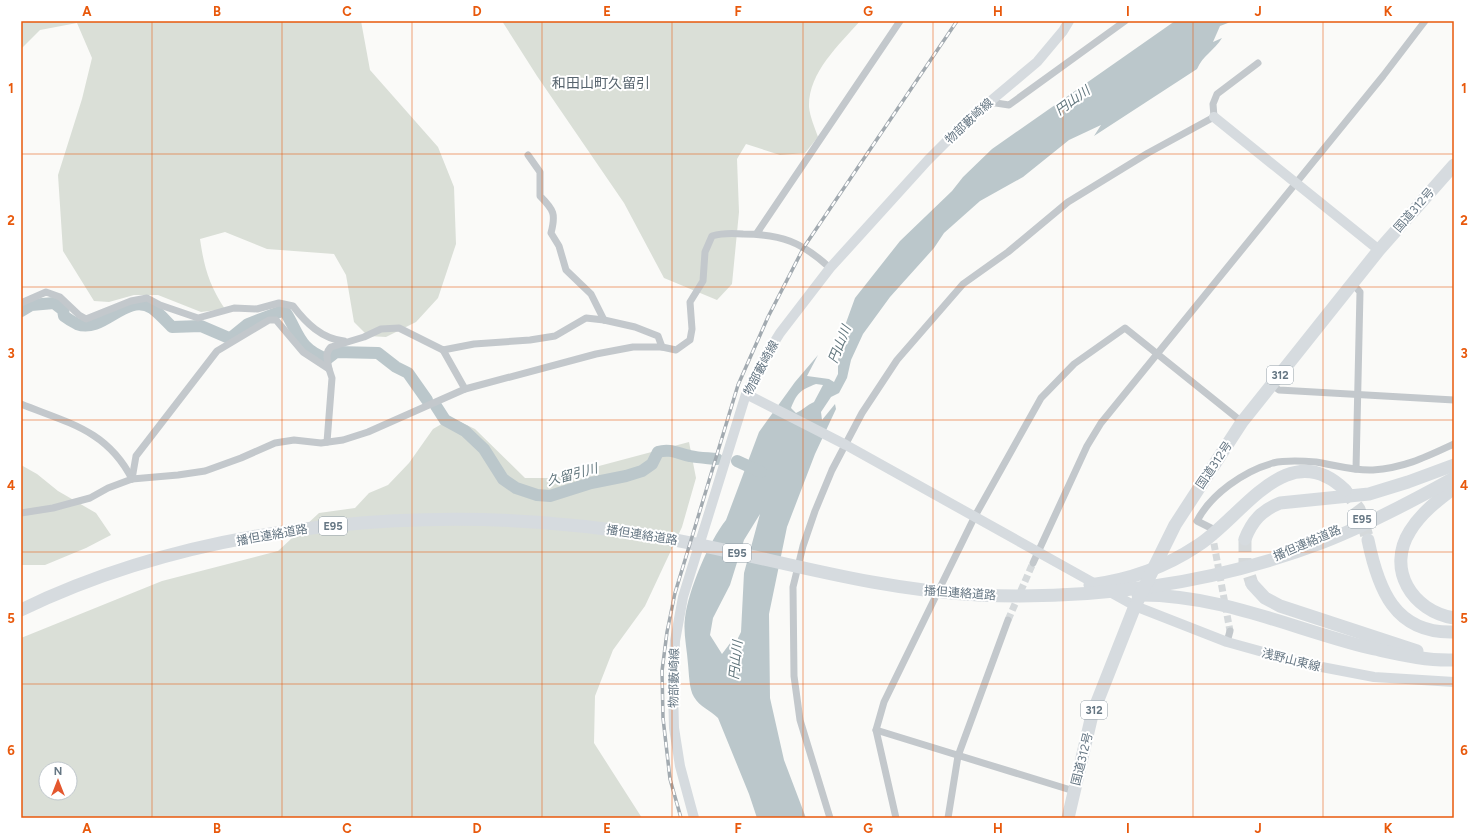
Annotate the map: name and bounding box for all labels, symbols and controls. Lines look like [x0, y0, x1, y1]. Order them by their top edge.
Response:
text: A [82, 4, 92, 19]
text: B [213, 4, 221, 19]
text: C [342, 4, 352, 19]
text: D [472, 4, 482, 19]
text: E [603, 4, 611, 19]
text: F [734, 4, 742, 19]
text: G [863, 4, 873, 19]
text: H [993, 4, 1003, 19]
text: I [1126, 4, 1130, 19]
text: J [1254, 4, 1262, 19]
text: K [1384, 4, 1393, 19]
district label: 和田山町久留引 [552, 75, 650, 92]
text: 1 [8, 81, 14, 96]
text: 1 [1461, 81, 1467, 96]
water label: 円山川 [1052, 82, 1094, 118]
street label: 物部藪崎線 [942, 95, 996, 147]
street label: 国道312号 [1391, 185, 1437, 235]
text: 2 [7, 213, 15, 228]
text: 2 [1460, 213, 1468, 228]
water label: 円山川 [825, 321, 854, 365]
street label: 物部藪崎線 [741, 338, 781, 398]
text: 3 [7, 346, 15, 361]
text: 3 [1460, 346, 1468, 361]
road number: 312 [1267, 366, 1293, 384]
street label: 国道312号 [1193, 439, 1235, 491]
water label: 久留引川 [545, 460, 601, 488]
text: 4 [7, 478, 15, 493]
text: 4 [1460, 478, 1468, 493]
road number: E95 [1348, 510, 1376, 528]
road number: E95 [319, 517, 347, 535]
street label: 播但連絡道路 [235, 522, 309, 548]
street label: 播但連絡道路 [605, 522, 679, 548]
street label: 播但連絡道路 [1271, 522, 1343, 564]
road number: E95 [723, 544, 751, 562]
street label: 播但連絡道路 [924, 584, 996, 602]
text: 5 [7, 611, 15, 626]
text: 5 [1460, 611, 1468, 626]
water label: 円山川 [726, 638, 745, 680]
street label: 浅野山東線 [1260, 646, 1322, 674]
street label: 物部藪崎線 [666, 648, 682, 708]
road number: 312 [1081, 701, 1107, 719]
street label: 国道312号 [1069, 731, 1095, 787]
text: 6 [7, 743, 15, 758]
text: 6 [1460, 743, 1468, 758]
north arrow [38, 761, 78, 801]
text: N [54, 765, 62, 778]
text: A [82, 821, 92, 836]
text: B [213, 821, 221, 836]
text: C [342, 821, 352, 836]
text: D [472, 821, 482, 836]
text: E [603, 821, 611, 836]
text: F [734, 821, 742, 836]
text: G [863, 821, 873, 836]
text: H [993, 821, 1003, 836]
text: I [1126, 821, 1130, 836]
text: J [1254, 821, 1262, 836]
text: K [1384, 821, 1393, 836]

